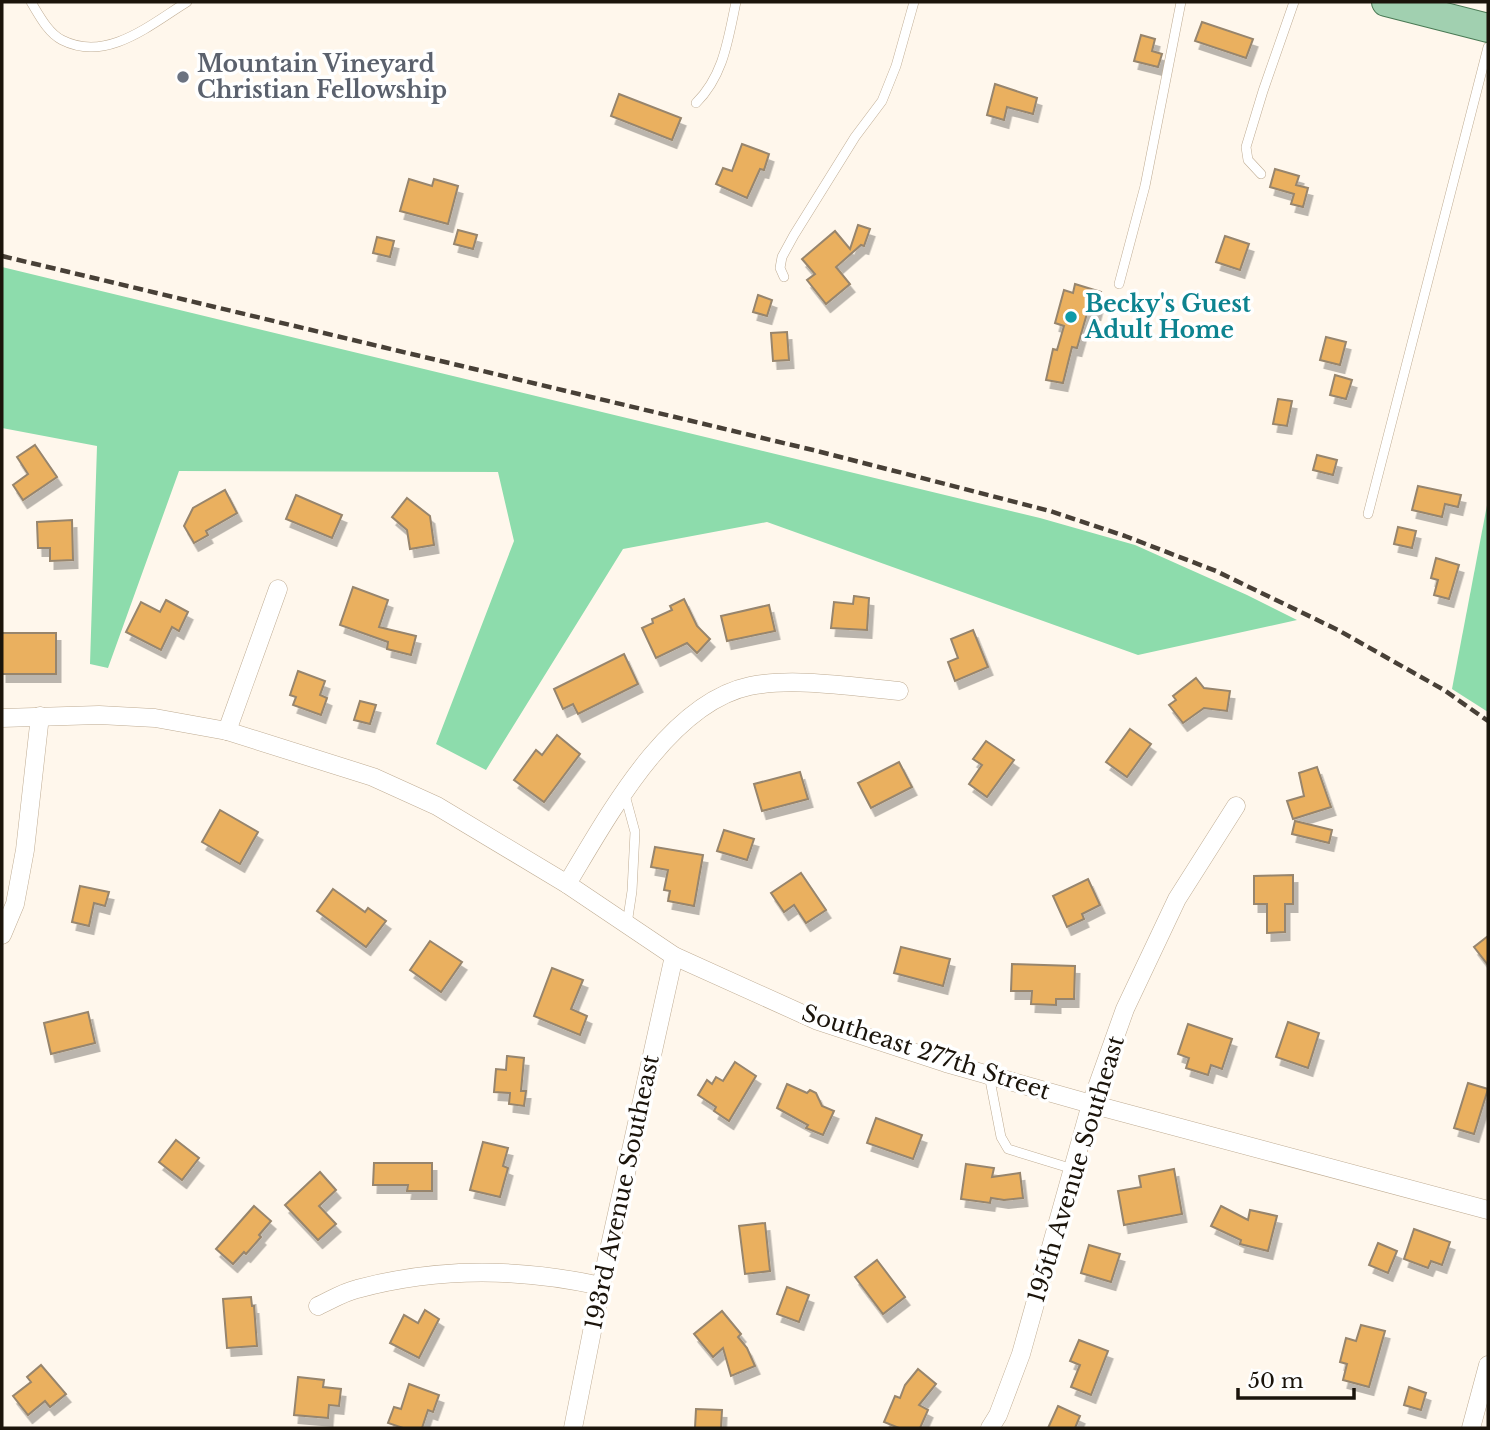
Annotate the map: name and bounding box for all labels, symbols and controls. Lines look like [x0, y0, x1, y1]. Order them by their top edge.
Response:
place label: Mountain Vineyard Christian Fellowship [197, 50, 447, 104]
marker: Mountain Vineyard Christian Fellowship [175, 69, 191, 85]
place label: Becky's Guest Adult Home [1084, 290, 1251, 344]
marker: Becky's Guest Adult Home [1063, 309, 1079, 325]
street label: Southeast 277th Street [798, 999, 1054, 1105]
street label: 195th Avenue Southeast [1022, 1032, 1130, 1306]
street label: 193rd Avenue Southeast [579, 1052, 665, 1332]
scale bar [1238, 1356, 1354, 1400]
text: 50 m [1248, 1368, 1304, 1394]

